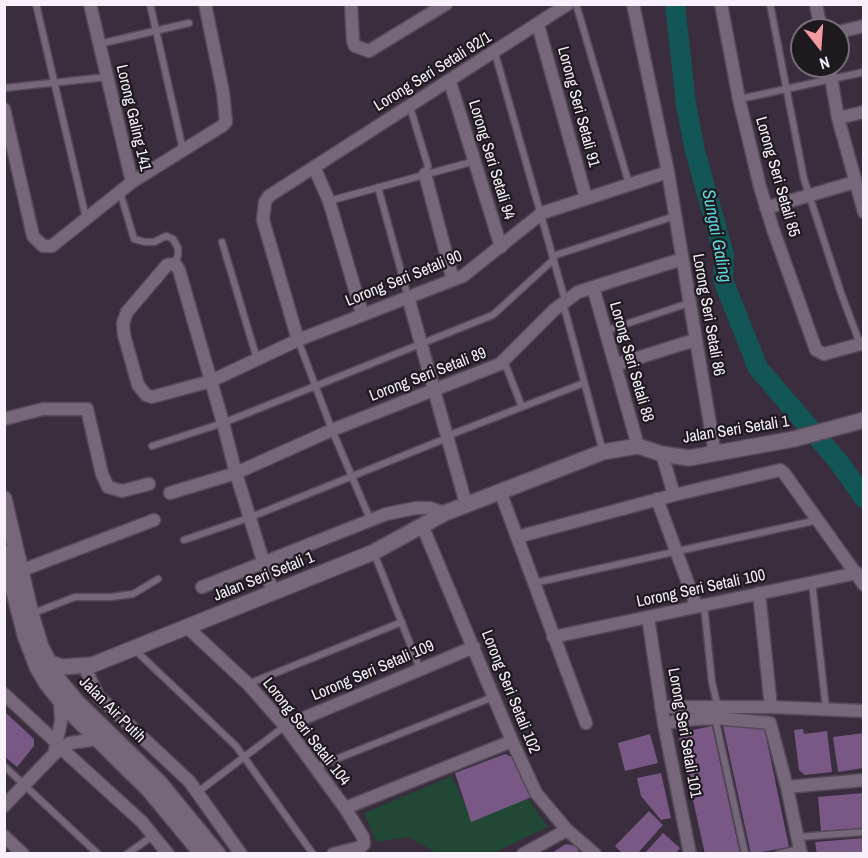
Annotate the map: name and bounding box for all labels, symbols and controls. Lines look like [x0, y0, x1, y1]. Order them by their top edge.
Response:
north arrow [790, 18, 850, 78]
street label: Lorong Seri Setali 92/1 [371, 28, 495, 116]
street label: Lorong Seri Setali 91 [553, 45, 603, 169]
text: N [817, 51, 832, 75]
street label: Lorong Galing 141 [111, 63, 155, 173]
street label: Lorong Seri Setali 94 [464, 98, 518, 222]
street label: Lorong Seri Setali 85 [751, 115, 803, 239]
water label: Sungai Galing [696, 188, 736, 284]
street label: Lorong Seri Setali 90 [343, 247, 465, 311]
street label: Lorong Seri Setali 86 [688, 252, 728, 378]
street label: Lorong Seri Setali 88 [605, 300, 657, 424]
street label: Lorong Seri Setali 89 [367, 344, 489, 406]
street label: Jalan Seri Setali 1 [682, 412, 790, 448]
street label: Jalan Seri Setali 1 [211, 548, 317, 606]
street label: Lorong Seri Setali 100 [635, 566, 767, 612]
street label: Lorong Seri Setali 102 [477, 628, 543, 756]
street label: Lorong Seri Setali 109 [309, 637, 437, 705]
street label: Lorong Seri Setali 101 [663, 667, 705, 799]
street label: Jalan Air Putih [75, 673, 149, 747]
street label: Lorong Seri Setali 104 [258, 674, 354, 790]

